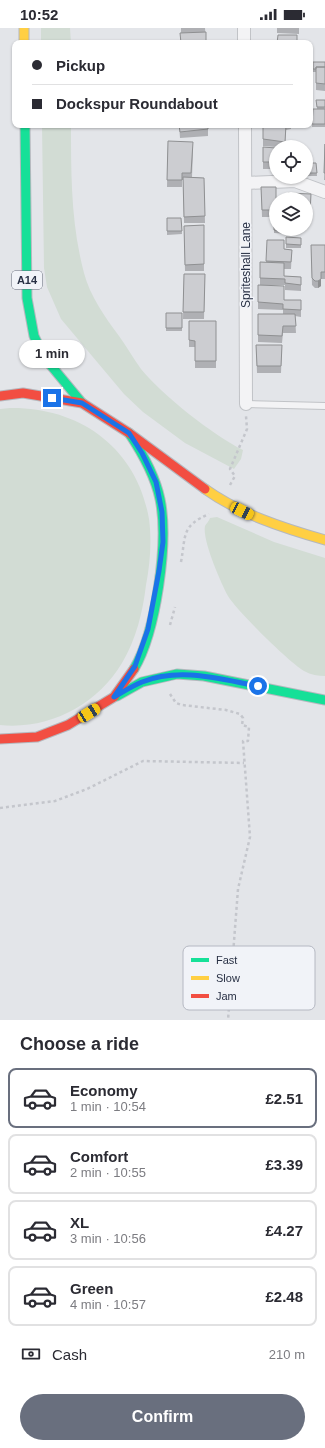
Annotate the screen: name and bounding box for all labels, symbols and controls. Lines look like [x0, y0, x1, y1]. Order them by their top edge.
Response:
text: 10:52 [20, 6, 58, 23]
text: Pickup [56, 57, 105, 74]
text: Dockspur Roundabout [56, 95, 218, 112]
map controls [269, 140, 313, 236]
button: locate [269, 140, 313, 184]
button: layers [269, 192, 313, 236]
street label: Spriteshall Lane [239, 222, 253, 308]
road number: A14 [12, 271, 42, 289]
callout: 1 min [19, 340, 85, 368]
text: 1 min [35, 346, 69, 361]
route end [43, 389, 61, 407]
car [229, 500, 255, 522]
route start [249, 677, 267, 695]
car [76, 702, 102, 724]
legend [183, 946, 315, 1010]
text: Fast [216, 954, 237, 966]
text: Slow [216, 972, 240, 984]
text: Jam [216, 990, 237, 1002]
text: Choose a ride [20, 1034, 139, 1054]
icon: car [22, 1080, 58, 1116]
text: Economy [70, 1082, 138, 1099]
text: £2.51 [265, 1090, 303, 1107]
text: 1 min · 10:54 [70, 1099, 146, 1114]
icon: car [22, 1146, 58, 1182]
text: Comfort [70, 1148, 128, 1165]
text: £3.39 [265, 1156, 303, 1173]
text: 2 min · 10:55 [70, 1165, 146, 1180]
icon: car [22, 1212, 58, 1248]
text: XL [70, 1214, 89, 1231]
text: £4.27 [265, 1222, 303, 1239]
text: 3 min · 10:56 [70, 1231, 146, 1246]
icon: car [22, 1278, 58, 1314]
text: Green [70, 1280, 113, 1297]
text: £2.48 [265, 1288, 303, 1305]
text: 4 min · 10:57 [70, 1297, 146, 1312]
icon: cash [20, 1343, 42, 1365]
text: Cash [52, 1346, 87, 1363]
text: 210 m [269, 1347, 305, 1362]
button: Confirm [20, 1394, 305, 1440]

